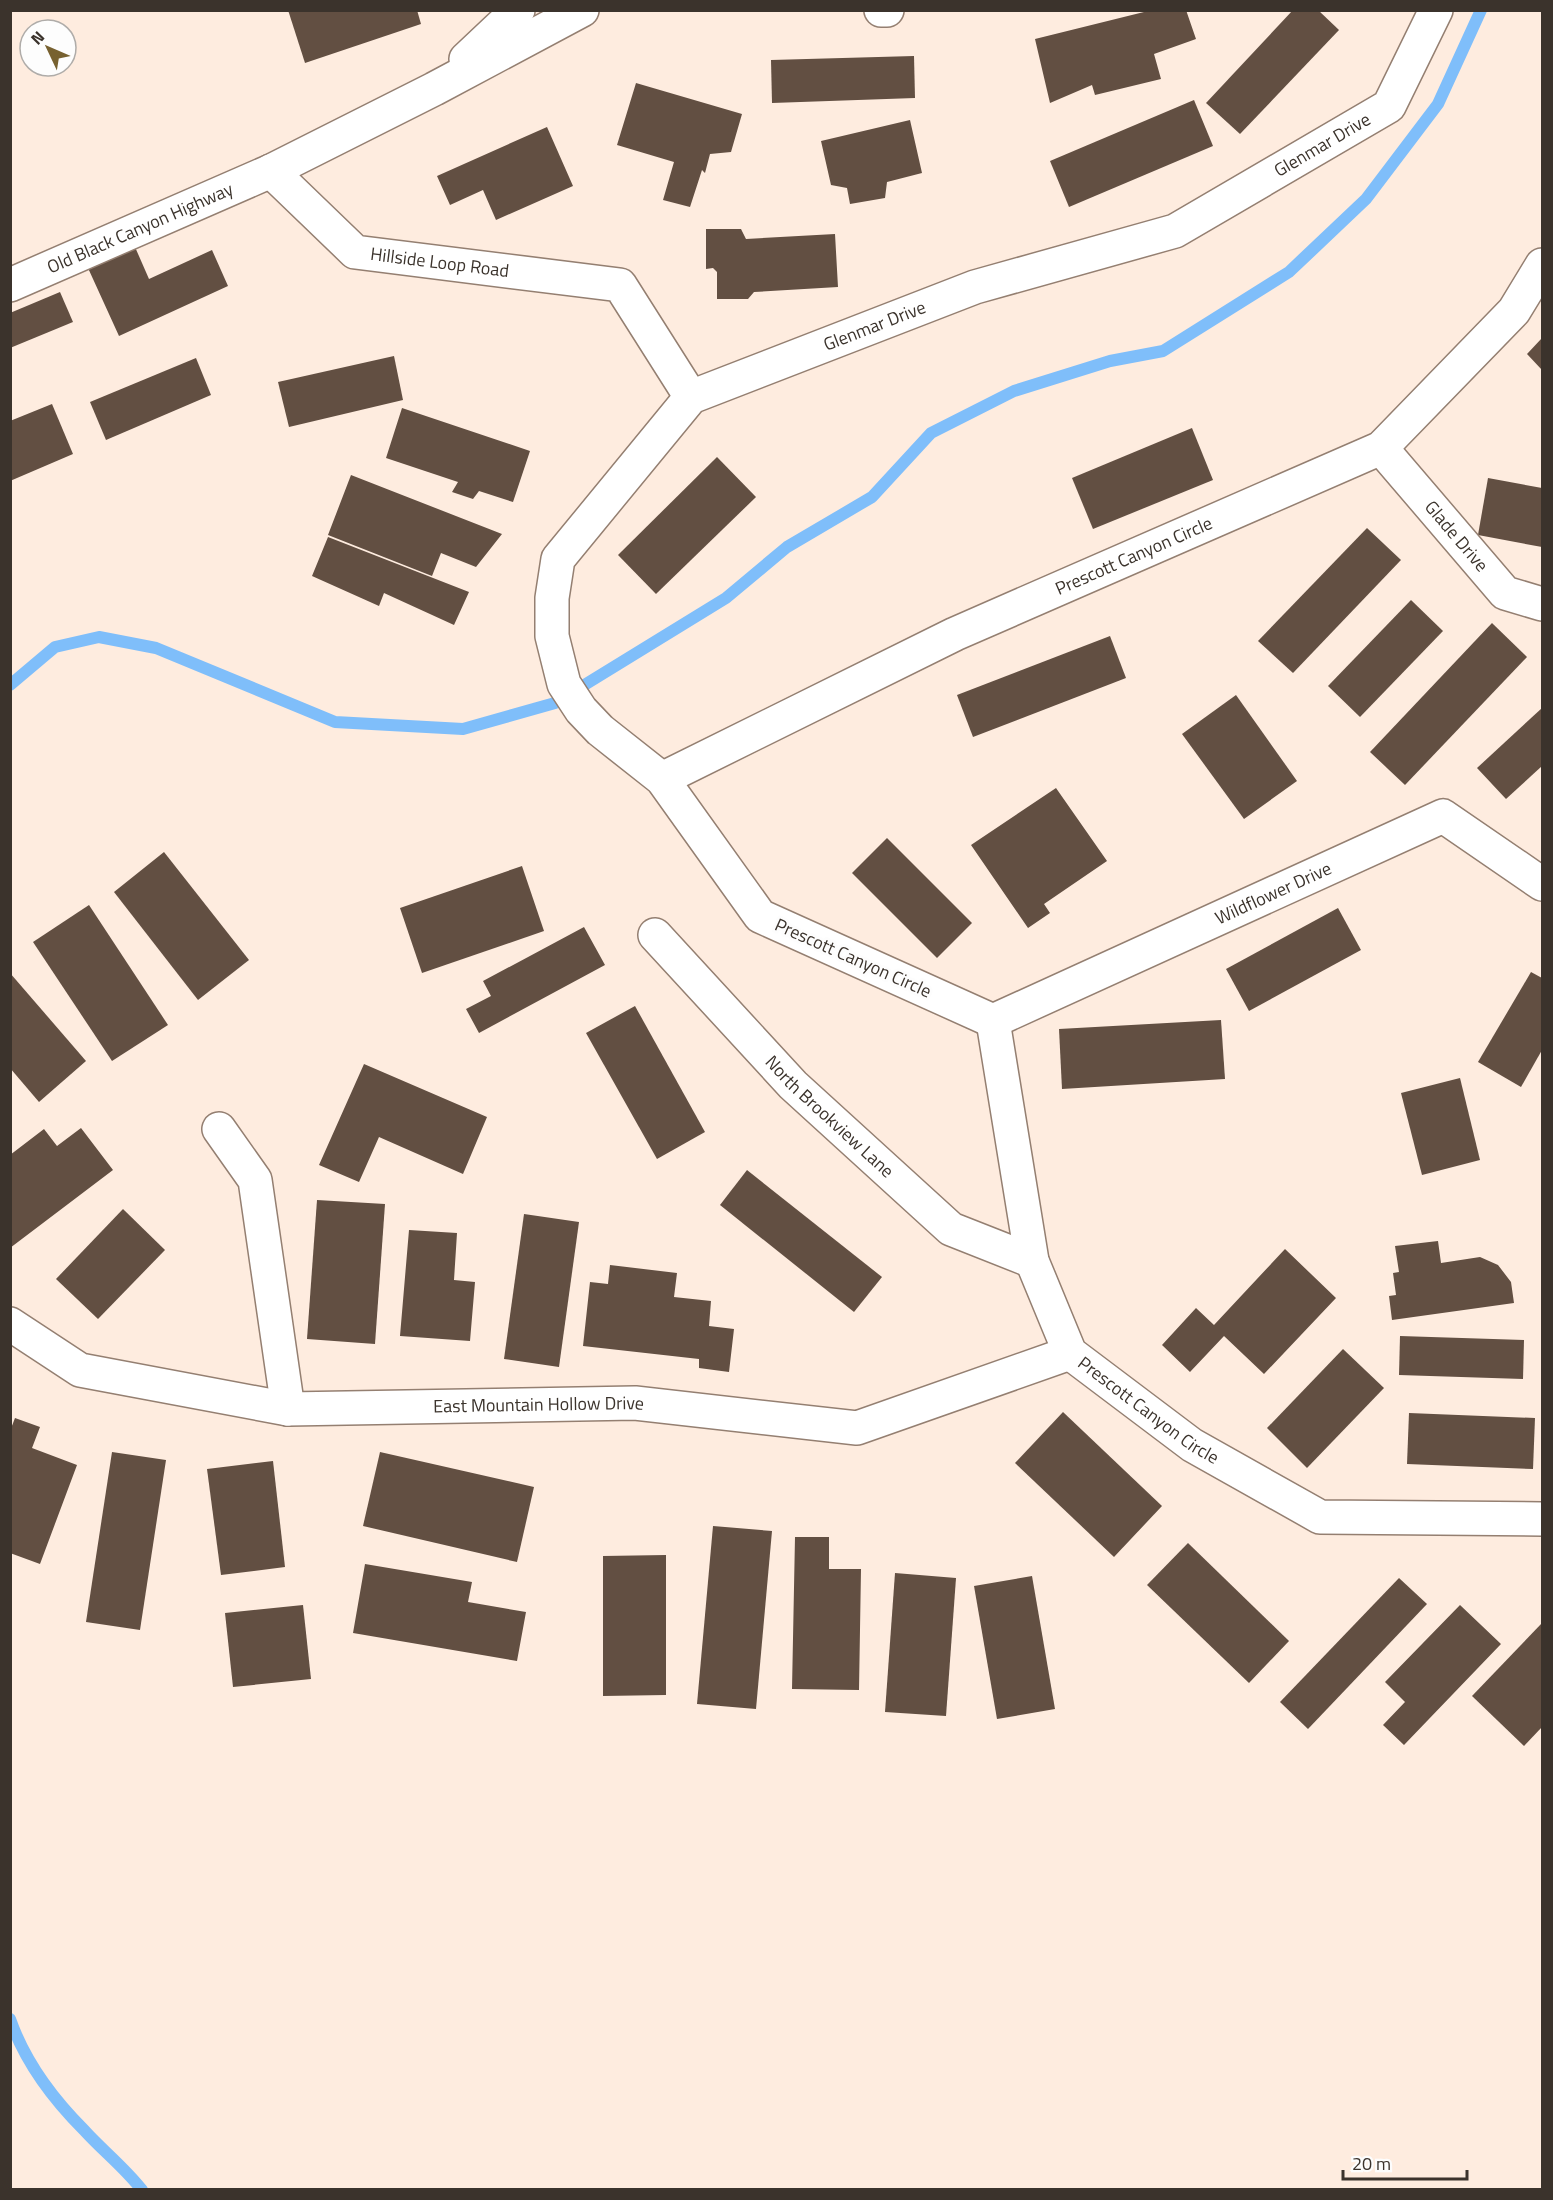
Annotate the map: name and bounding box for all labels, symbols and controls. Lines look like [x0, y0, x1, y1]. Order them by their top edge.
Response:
north arrow [18, 18, 78, 78]
text: N [25, 25, 50, 50]
street label: Glenmar Drive [1269, 106, 1375, 183]
street label: Old Black Canyon Highway [43, 175, 238, 280]
street label: Hillside Loop Road [369, 240, 511, 284]
street label: Glenmar Drive [819, 293, 929, 358]
street label: Glade Drive [1418, 494, 1495, 577]
street label: Prescott Canyon Circle [1051, 509, 1216, 602]
street label: Wildflower Drive [1210, 855, 1336, 931]
street label: Prescott Canyon Circle [771, 911, 936, 1004]
street label: North Brookview Lane [759, 1049, 900, 1184]
street label: Prescott Canyon Circle [1072, 1350, 1224, 1471]
street label: East Mountain Hollow Drive [433, 1389, 645, 1419]
scale bar [1343, 2143, 1468, 2181]
text: 20 m [1352, 2150, 1391, 2177]

